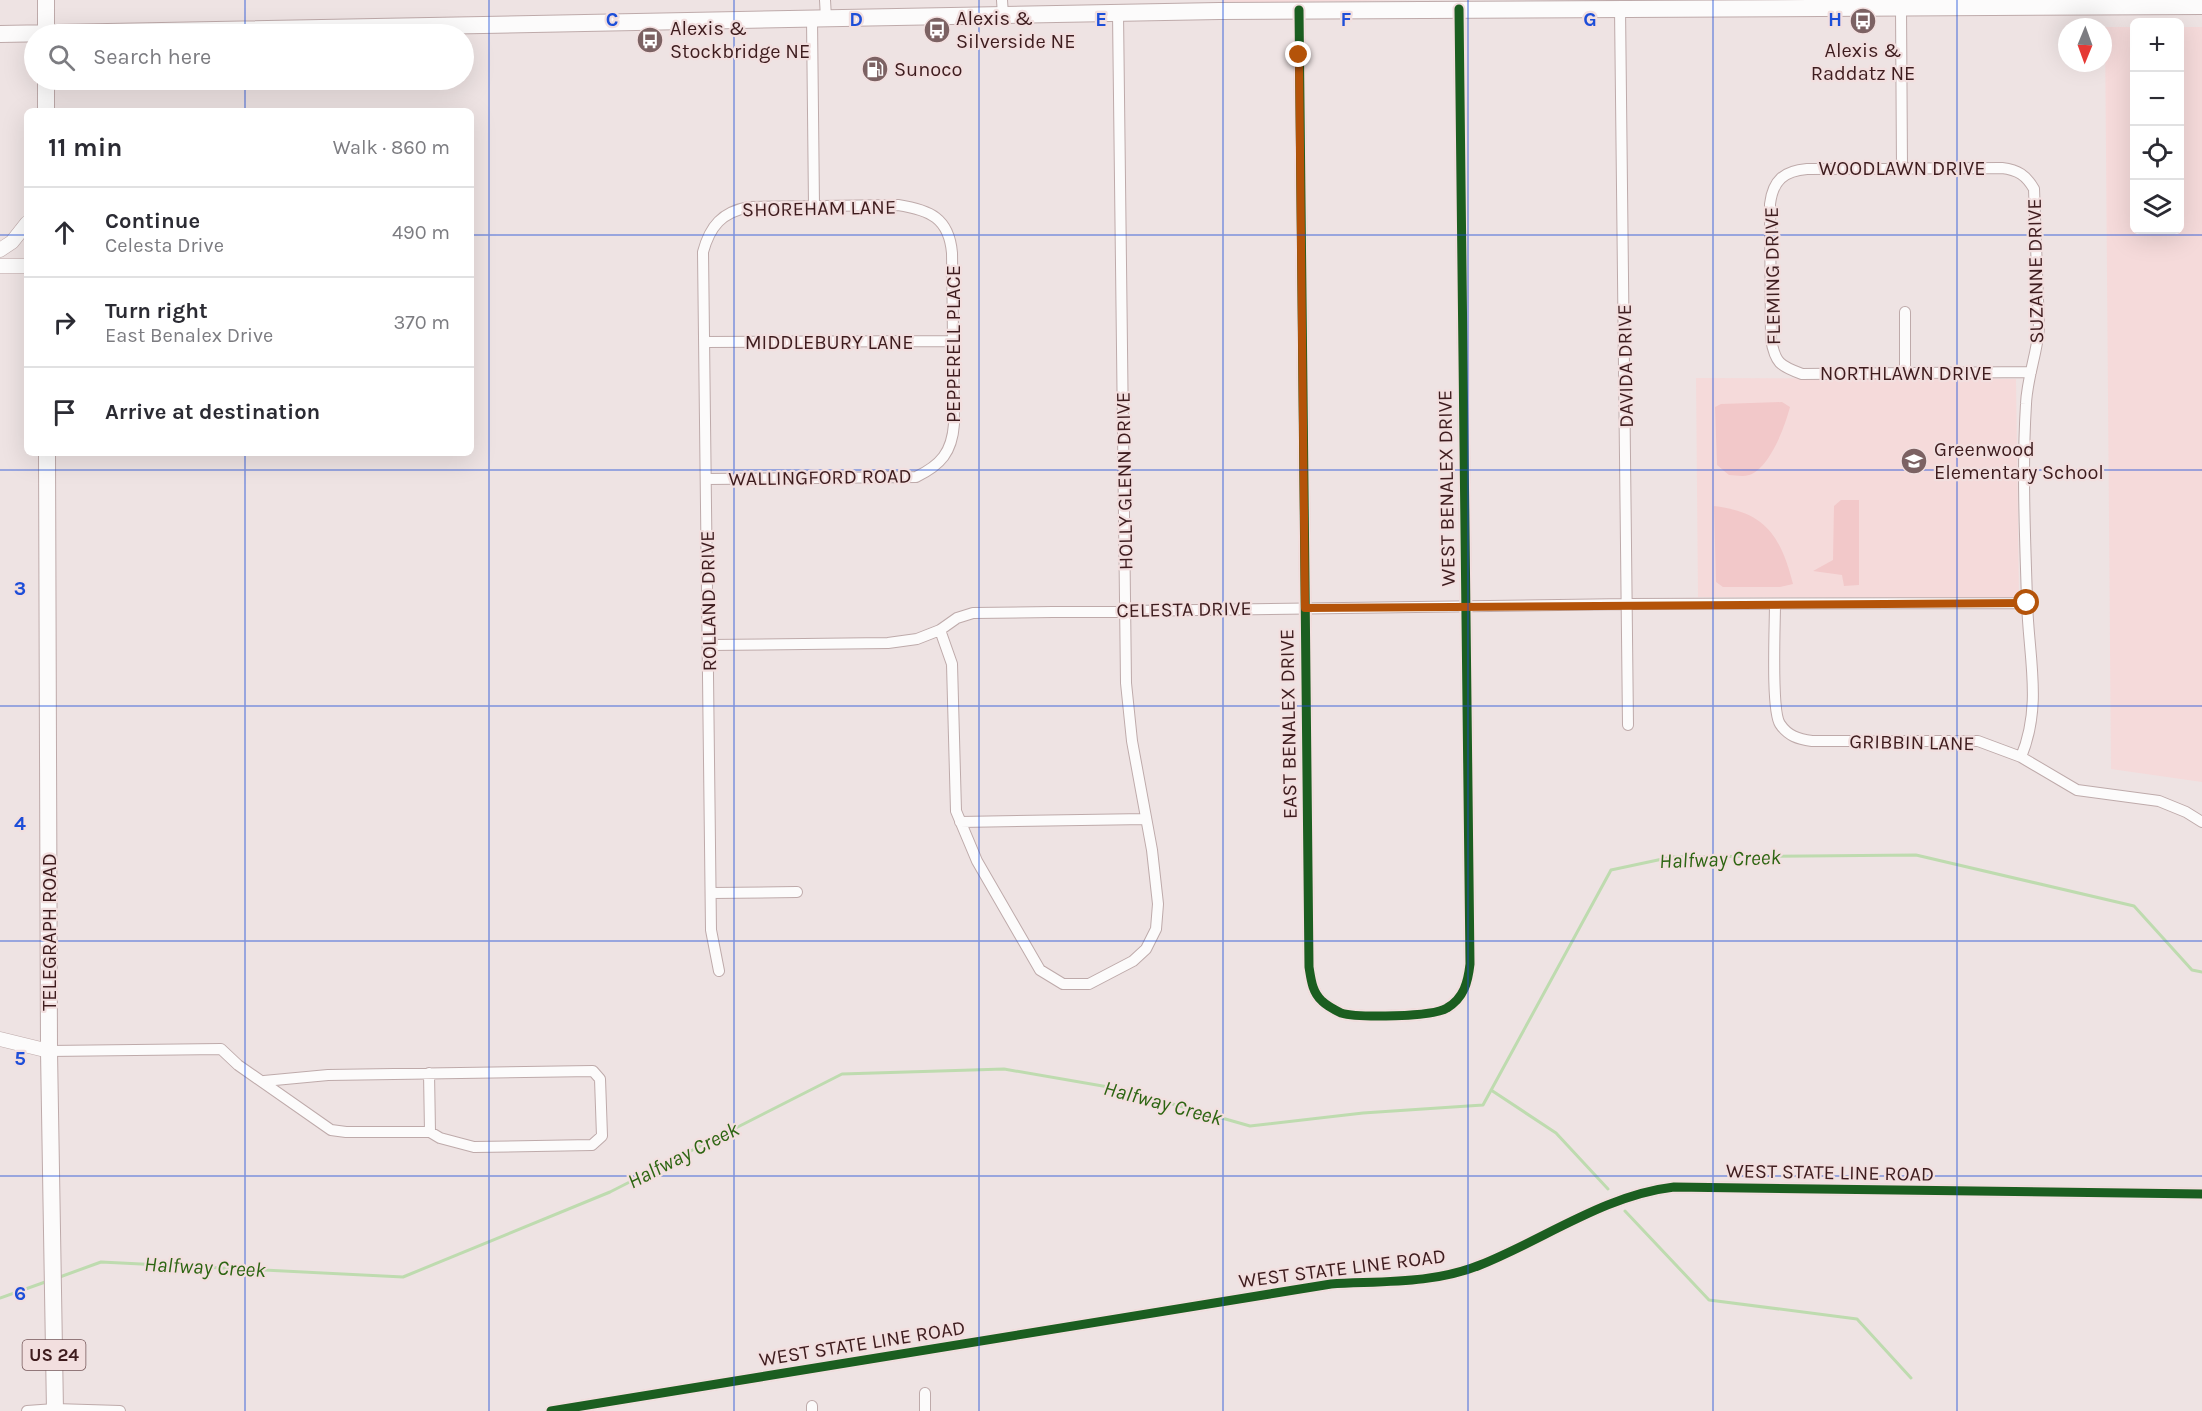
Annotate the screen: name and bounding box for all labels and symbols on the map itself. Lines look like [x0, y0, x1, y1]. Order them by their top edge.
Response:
bus stop icon: Alexis & Raddatz NE [1848, 6, 1878, 36]
place label: Alexis & Silverside NE [956, 7, 1075, 53]
text: C [606, 8, 618, 31]
text: D [849, 8, 863, 31]
text: E [1095, 8, 1107, 31]
text: F [1341, 8, 1352, 31]
text: G [1583, 8, 1597, 31]
text: H [1828, 8, 1842, 31]
bus stop icon: Alexis & Silverside NE [922, 15, 952, 45]
place label: Alexis & Stockbridge NE [670, 17, 810, 63]
north arrow [2058, 18, 2112, 72]
bus stop icon: Alexis & Stockbridge NE [635, 25, 665, 55]
place label: Alexis & Raddatz NE [1811, 39, 1915, 85]
route end [1285, 41, 1311, 67]
fuel station icon: Sunoco [860, 54, 890, 84]
place label: Sunoco [894, 58, 962, 81]
street label: WOODLAWN DRIVE [1818, 157, 1986, 180]
street label: SHOREHAM LANE [742, 196, 896, 221]
street label: SUZANNE DRIVE [2023, 198, 2048, 344]
street label: FLEMING DRIVE [1760, 207, 1785, 345]
street label: PEPPERELL PLACE [942, 265, 965, 423]
street label: DAVIDA DRIVE [1613, 304, 1638, 428]
street label: MIDDLEBURY LANE [745, 331, 913, 354]
street label: NORTHLAWN DRIVE [1820, 362, 1992, 385]
street label: WEST BENALEX DRIVE [1433, 390, 1460, 586]
street label: HOLLY GLENN DRIVE [1111, 392, 1138, 570]
place label: Greenwood Elementary School [1934, 438, 2104, 484]
school or university icon: Greenwood Elementary School [1899, 446, 1929, 476]
street label: WALLINGFORD ROAD [728, 464, 912, 491]
street label: ROLLAND DRIVE [696, 531, 721, 671]
text: 3 [14, 577, 26, 600]
route start [2013, 589, 2039, 615]
street label: CELESTA DRIVE [1116, 597, 1252, 622]
street label: EAST BENALEX DRIVE [1275, 629, 1302, 819]
street label: GRIBBIN LANE [1849, 730, 1975, 755]
text: 4 [14, 812, 26, 835]
water label: Halfway Creek [1659, 845, 1782, 873]
street label: TELEGRAPH ROAD [38, 853, 61, 1011]
text: 5 [14, 1047, 26, 1070]
water label: Halfway Creek [1101, 1076, 1225, 1130]
water label: Halfway Creek [623, 1117, 743, 1193]
street label: WEST STATE LINE ROAD [1726, 1159, 1934, 1186]
street label: WEST STATE LINE ROAD [1237, 1244, 1447, 1293]
water label: Halfway Creek [144, 1252, 267, 1282]
text: 6 [14, 1282, 26, 1305]
street label: WEST STATE LINE ROAD [757, 1316, 967, 1371]
road number: US 24 [22, 1340, 86, 1370]

